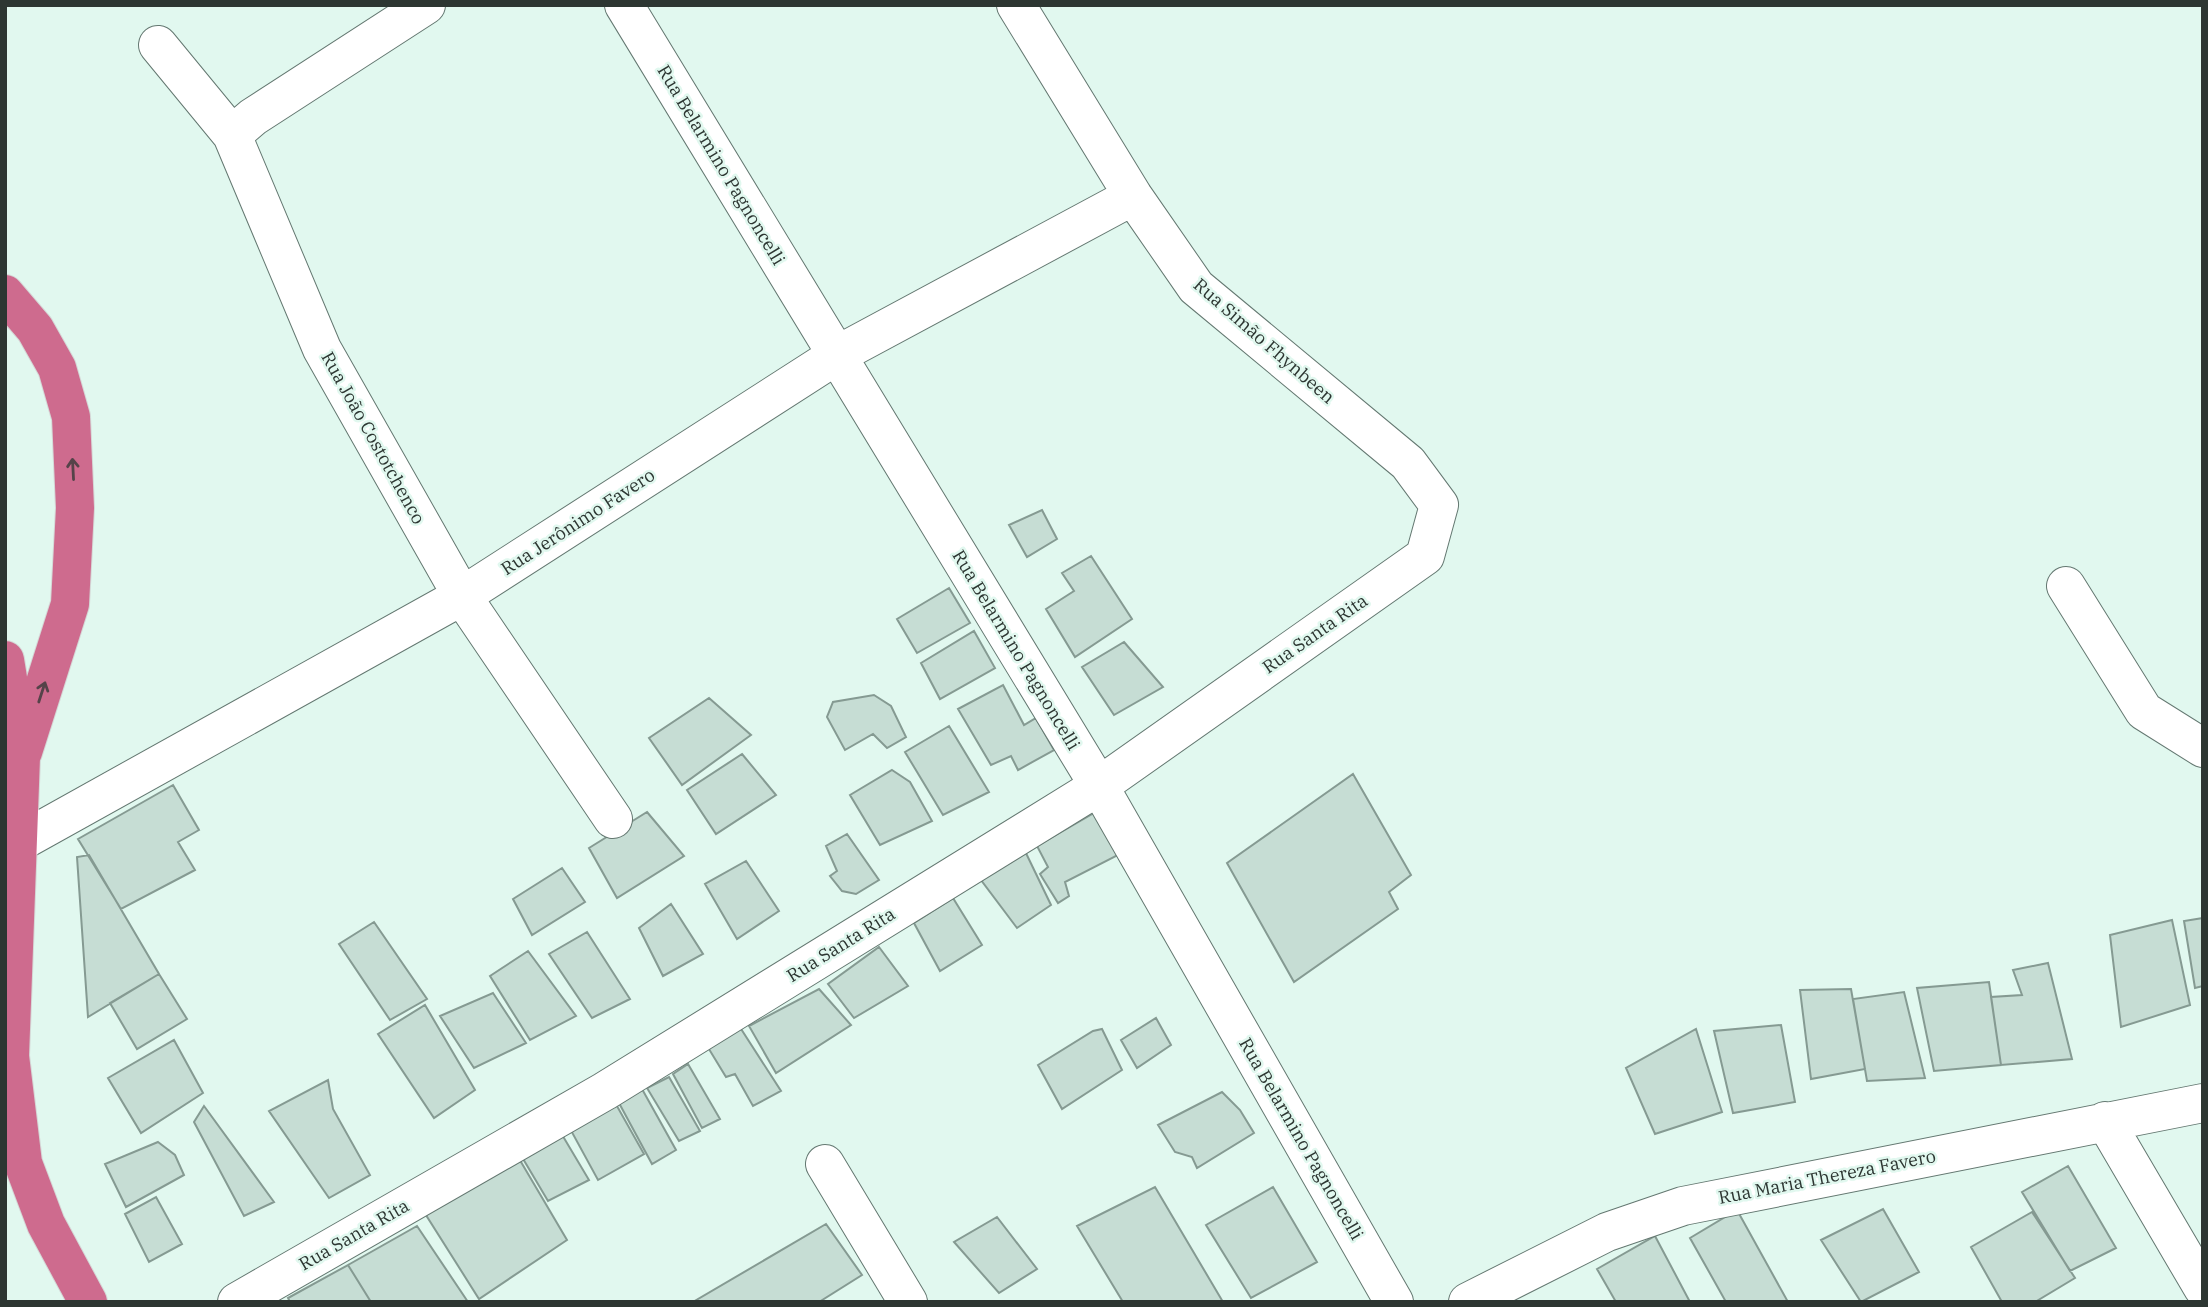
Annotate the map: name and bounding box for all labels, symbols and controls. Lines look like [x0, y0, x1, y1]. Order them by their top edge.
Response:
street label: Rua Belarmino Pagnoncelli [652, 60, 791, 269]
street label: Rua Simão Fhynbeen [1189, 273, 1340, 408]
street label: Rua João Costotchenco [316, 347, 430, 528]
one-way arrow [66, 458, 79, 481]
street label: Rua Jerônimo Favero [496, 463, 659, 580]
street label: Rua Belarmino Pagnoncelli [947, 545, 1086, 754]
street label: Rua Santa Rita [1258, 589, 1372, 678]
one-way arrow [37, 681, 49, 703]
street label: Rua Santa Rita [782, 902, 899, 987]
street label: Rua Belarmino Pagnoncelli [1234, 1034, 1369, 1244]
street label: Rua Maria Thereza Favero [1716, 1144, 1938, 1209]
street label: Rua Santa Rita [295, 1194, 413, 1275]

